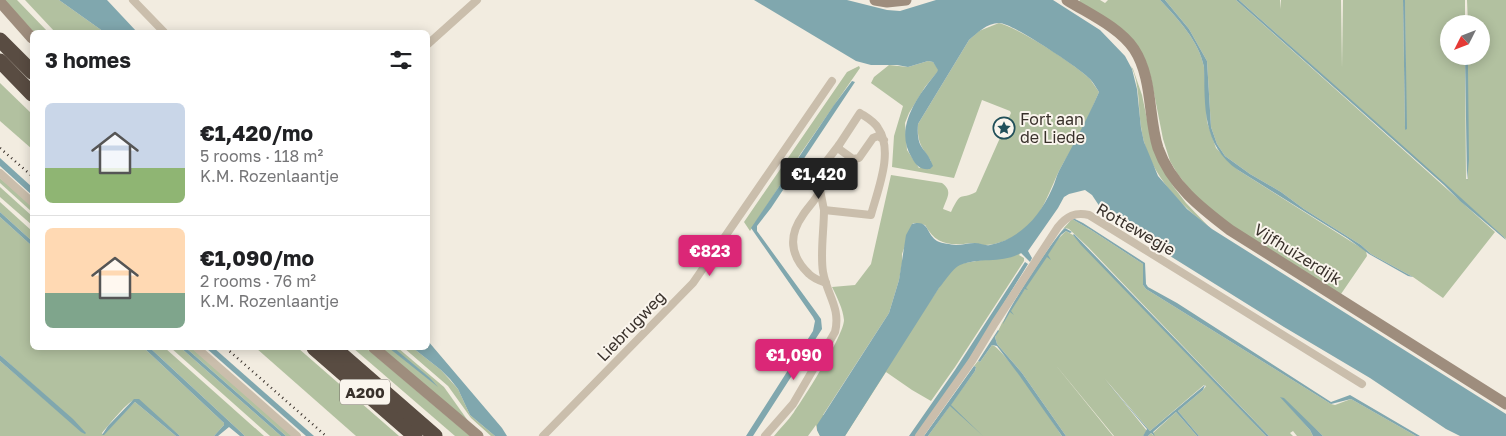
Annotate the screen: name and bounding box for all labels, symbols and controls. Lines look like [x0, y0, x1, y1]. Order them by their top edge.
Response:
north arrow [1440, 15, 1490, 65]
map controls [1440, 15, 1490, 65]
icon: filters [387, 46, 415, 74]
text: 3 homes [45, 47, 131, 73]
place label: Fort aan de Liede [1020, 109, 1085, 147]
place icon: Fort aan de Liede [992, 116, 1016, 140]
text: €1,420/mo [200, 120, 313, 146]
icon: home [85, 123, 145, 183]
text: 5 rooms · 118 m² [200, 146, 323, 166]
pin: €1,420 [778, 158, 860, 200]
text: €1,420 [792, 164, 846, 184]
text: K.M. Rozenlaantje [200, 166, 339, 186]
street label: Rottewegje [1093, 198, 1179, 260]
street label: Vijfhuizerdijk [1250, 219, 1346, 289]
pin: €823 [680, 234, 740, 277]
text: €823 [689, 241, 731, 261]
text: €1,090/mo [200, 245, 314, 271]
icon: home [85, 248, 145, 308]
text: 2 rooms · 76 m² [200, 271, 316, 291]
street label: Liebrugweg [592, 287, 670, 365]
text: K.M. Rozenlaantje [200, 291, 339, 311]
pin: €1,090 [753, 338, 835, 381]
text: €1,090 [766, 345, 822, 365]
road number: A200 [340, 380, 390, 404]

